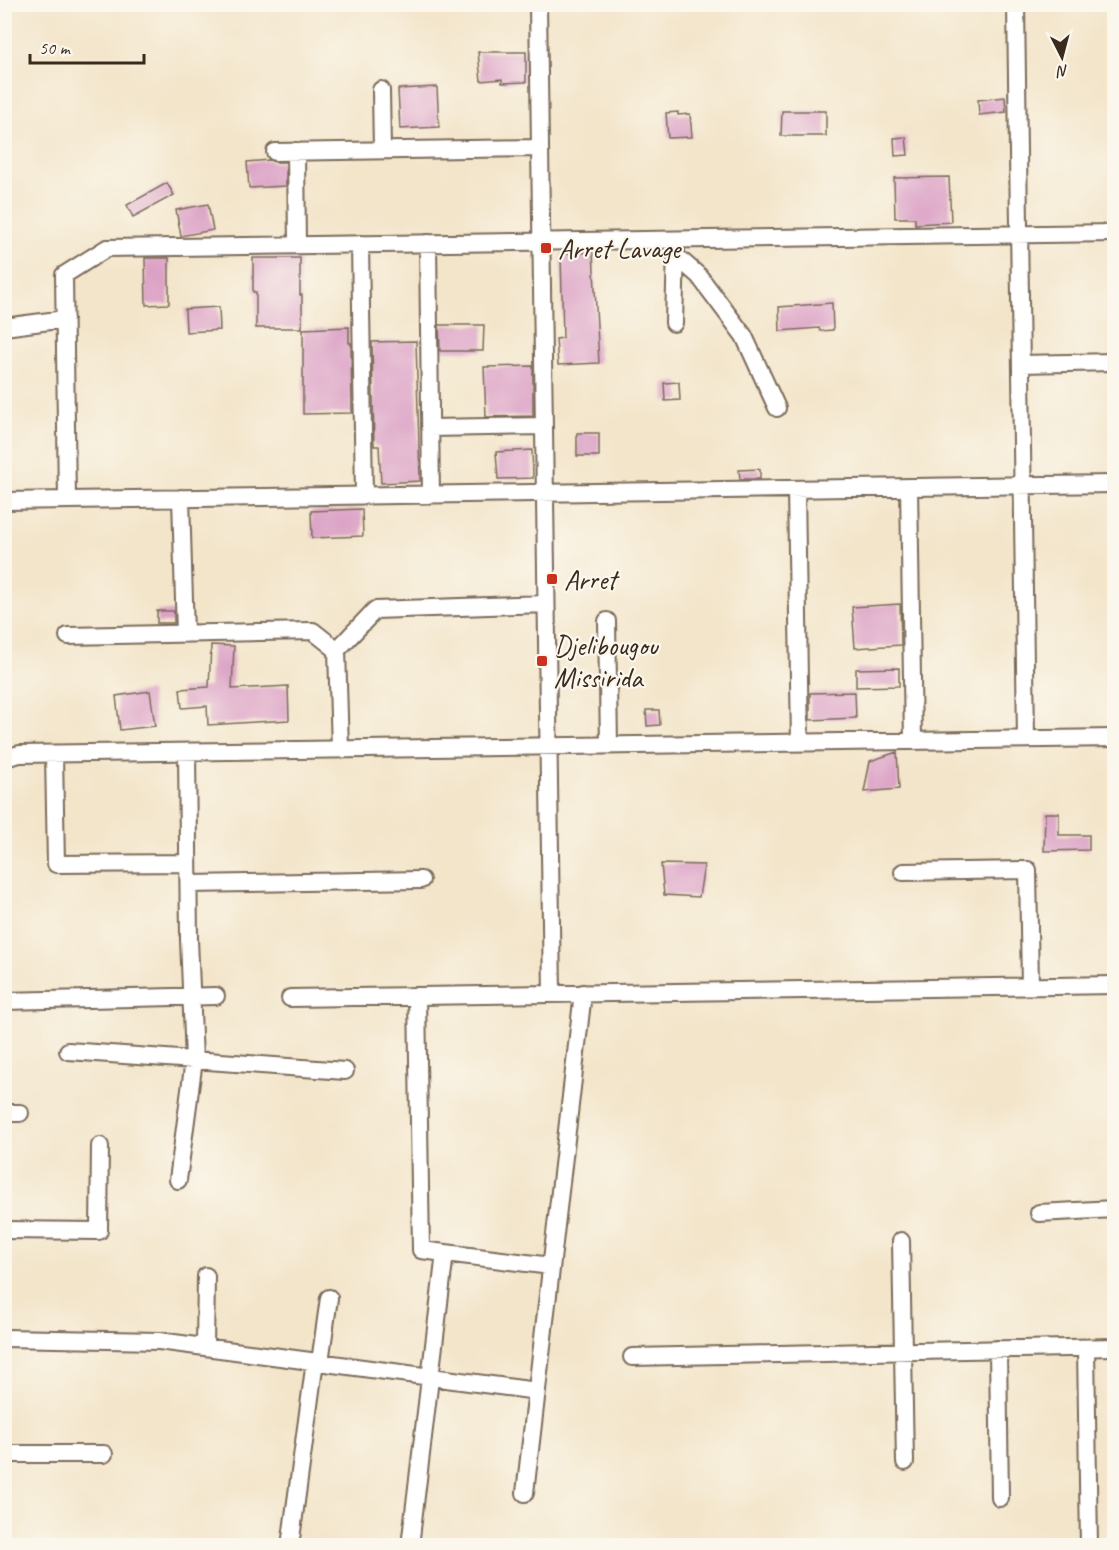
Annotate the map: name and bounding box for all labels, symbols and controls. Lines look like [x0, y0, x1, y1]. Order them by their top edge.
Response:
scale bar [30, 27, 144, 65]
north arrow [1032, 27, 1092, 87]
text: 50 m [39, 37, 72, 59]
text: N [1054, 60, 1069, 82]
place label: Arret Lavage [558, 231, 682, 266]
marker: Arret Lavage [539, 241, 553, 255]
place label: Arret [564, 562, 620, 597]
marker: Arret [545, 572, 559, 586]
place label: Djelibougou Missirida [554, 628, 659, 695]
marker: Djelibougou Missirida [535, 654, 549, 668]

